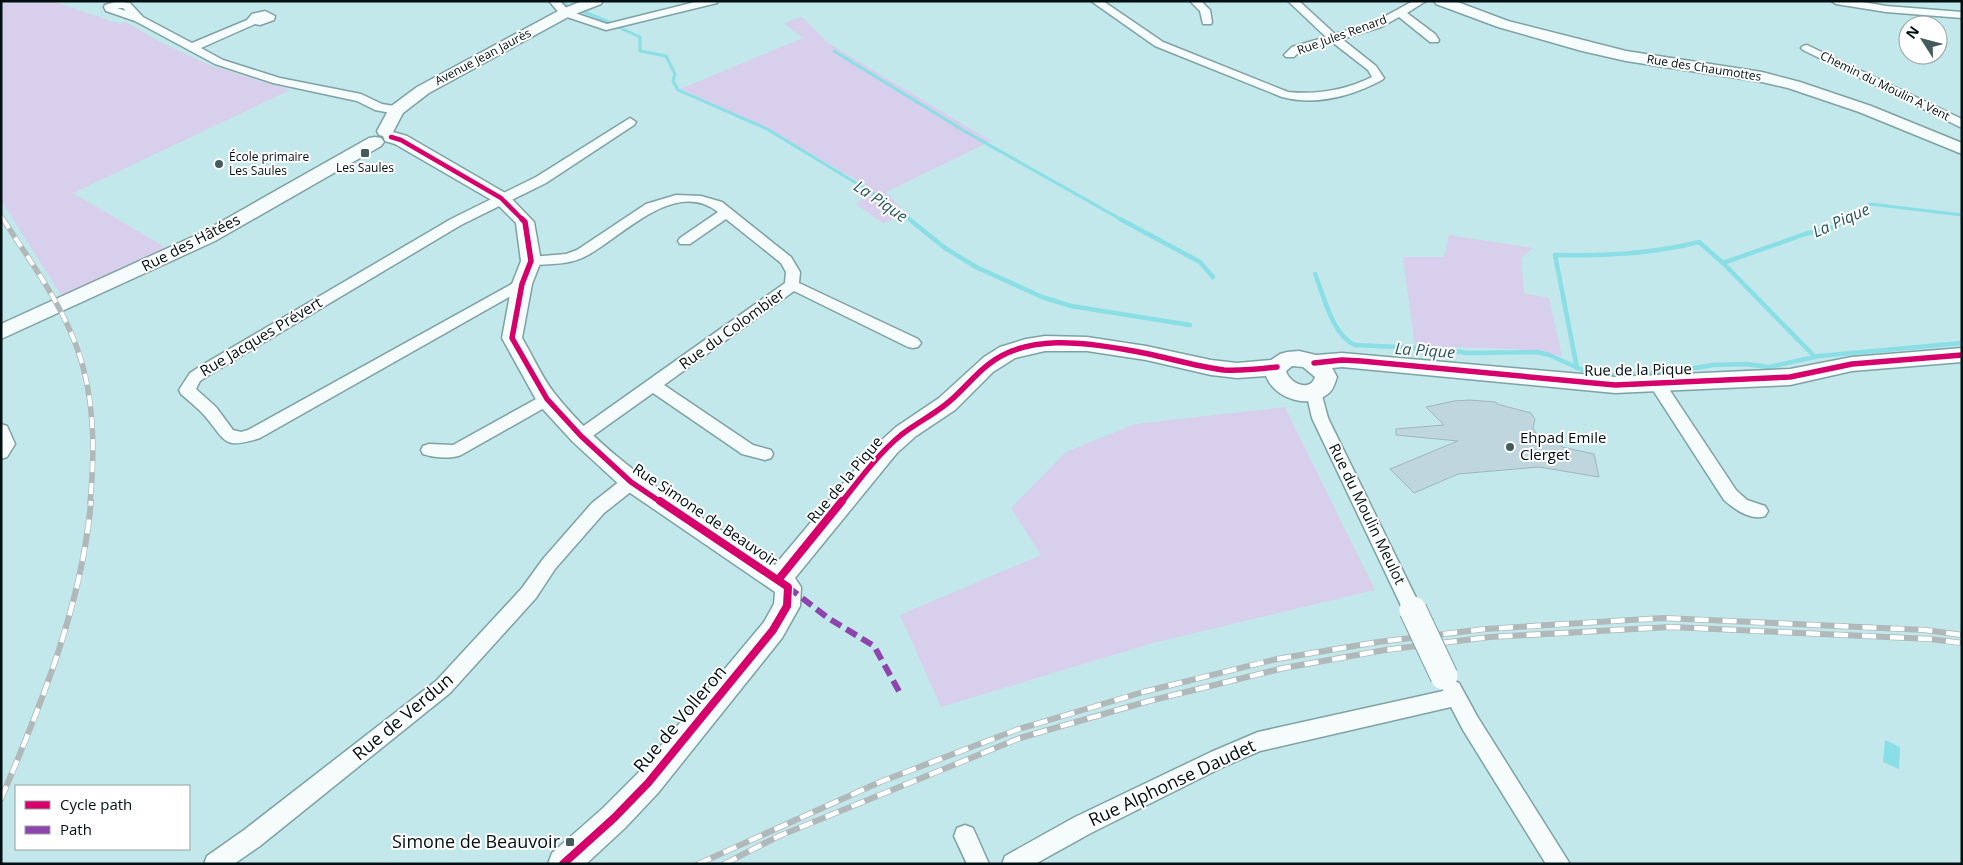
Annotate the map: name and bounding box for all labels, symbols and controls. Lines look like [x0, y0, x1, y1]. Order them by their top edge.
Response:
street label: Rue Jules Renard [1295, 10, 1389, 59]
north arrow [1898, 15, 1948, 65]
text: N [1901, 22, 1923, 42]
street label: Avenue Jean Jaurès [432, 24, 534, 89]
street label: Chemin du Moulin A Vent [1818, 47, 1953, 124]
street label: Rue des Chaumottes [1646, 50, 1763, 85]
marker: Les Saules [359, 147, 371, 159]
place label: École primaire Les Saules [229, 148, 310, 179]
marker: École primaire Les Saules [213, 158, 225, 170]
place label: Les Saules [336, 159, 394, 176]
water label: La Pique [850, 175, 912, 227]
water label: La Pique [1809, 198, 1873, 242]
street label: Rue des Hâtées [138, 209, 243, 276]
street label: Rue du Colombier [675, 283, 788, 373]
street label: Rue Jacques Prévert [196, 292, 325, 381]
water label: La Pique [1394, 337, 1456, 363]
street label: Rue de la Pique [1584, 358, 1692, 380]
place label: Ehpad Emile Clerget [1520, 427, 1606, 464]
street label: Rue de la Pique [802, 432, 887, 527]
street label: Rue du Moulin Meulot [1325, 440, 1411, 587]
marker: Ehpad Emile Clerget [1504, 441, 1516, 453]
street label: Rue Simone de Beauvoir [629, 458, 782, 570]
street label: Rue de Volleron [627, 660, 731, 777]
street label: Rue de Verdun [347, 667, 458, 765]
street label: Rue Alphonse Daudet [1084, 733, 1259, 831]
legend [15, 785, 190, 850]
text: Cycle path [60, 794, 132, 814]
text: Path [60, 819, 92, 839]
place label: Simone de Beauvoir [392, 829, 561, 853]
marker: Simone de Beauvoir [564, 836, 576, 848]

